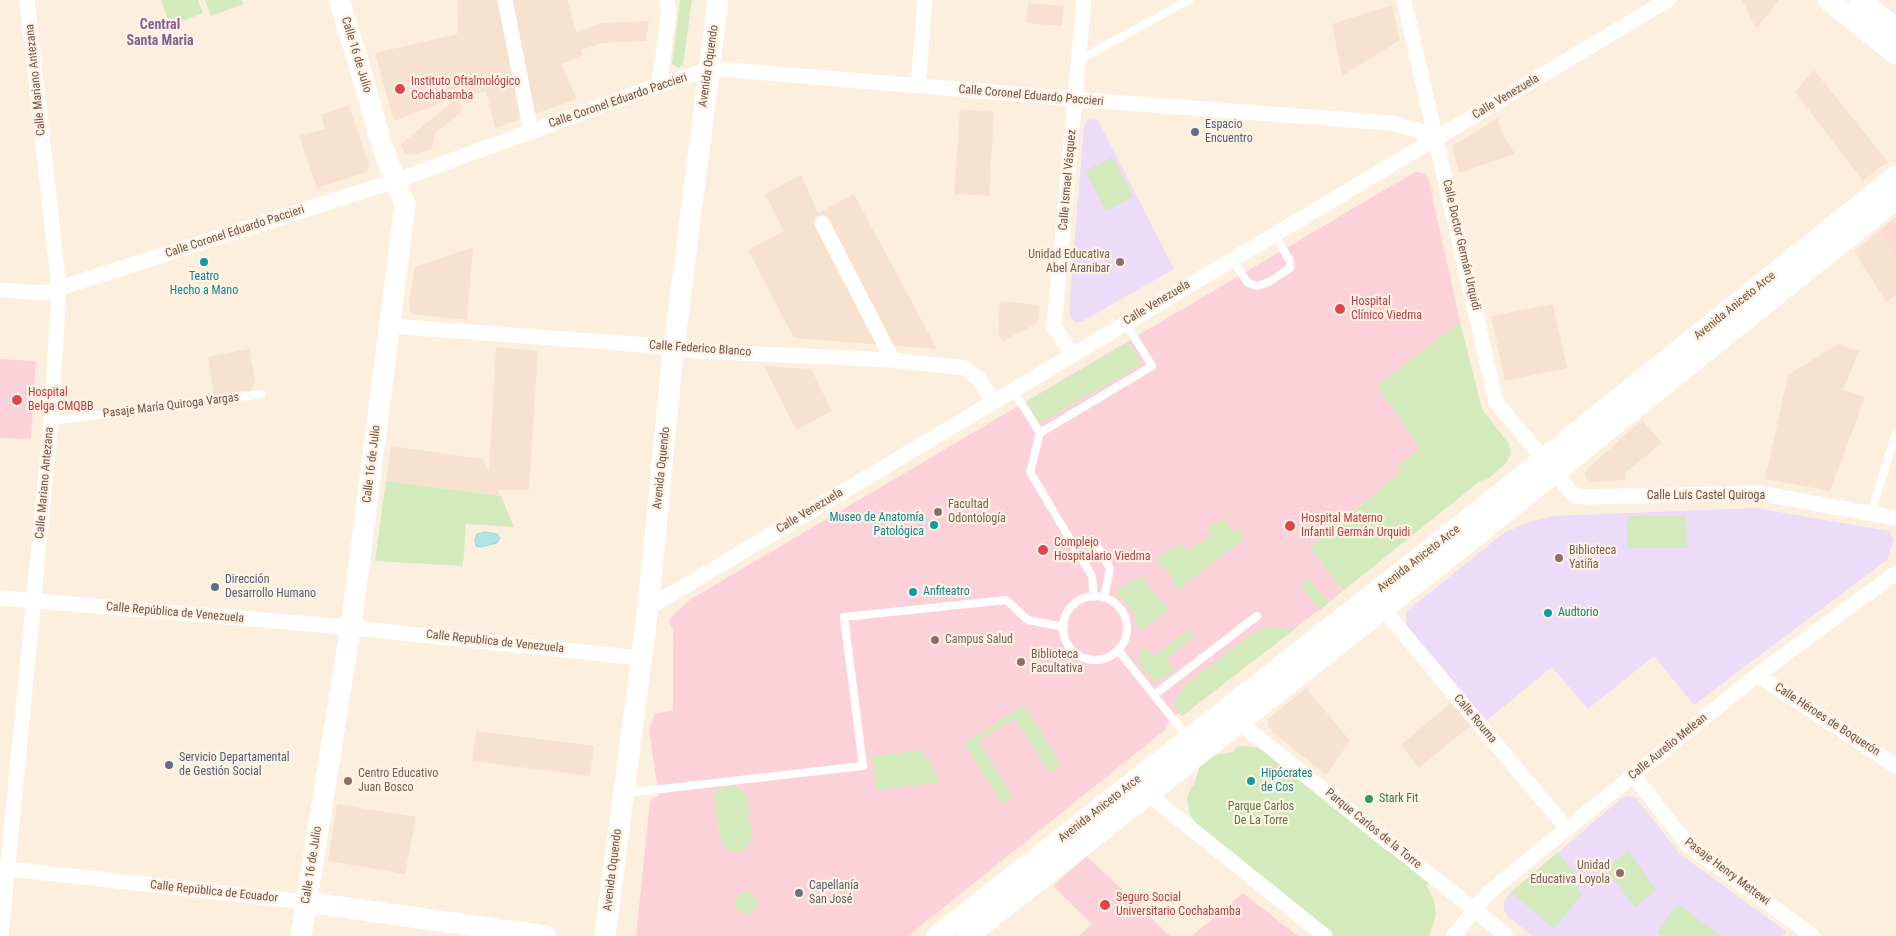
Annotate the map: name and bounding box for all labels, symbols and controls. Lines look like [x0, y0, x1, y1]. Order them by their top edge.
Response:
street label: Calle 16 de Julio [338, 15, 374, 95]
district label: Central Santa Maria [126, 17, 194, 49]
street label: Calle Mariano Antezana [23, 23, 49, 137]
street label: Avenida Oquendo [696, 24, 722, 108]
street label: Calle Coronel Eduardo Paccieri [547, 70, 689, 132]
street label: Calle Venezuela [1470, 71, 1542, 123]
place label: Instituto Oftalmológico Cochabamba [411, 75, 520, 103]
marker: Instituto Oftalmológico Cochabamba [393, 82, 407, 96]
street label: Calle Coronel Eduardo Paccieri [958, 82, 1104, 110]
place label: Espacio Encuentro [1205, 118, 1253, 146]
marker: Espacio Encuentro [1189, 126, 1201, 138]
street label: Calle Ismael Vásquez [1056, 129, 1080, 231]
street label: Calle Doctor Germán Urquidi [1439, 178, 1483, 312]
street label: Calle Coronel Eduardo Paccieri [164, 203, 306, 261]
place label: Unidad Educativa Abel Aranibar [1028, 248, 1110, 276]
marker: Teatro Hecho a Mano [198, 256, 210, 268]
marker: Unidad Educativa Abel Aranibar [1114, 256, 1126, 268]
street label: Avenida Aniceto Arce [1691, 269, 1779, 343]
place label: Teatro Hecho a Mano [170, 270, 238, 298]
street label: Calle Venezuela [1121, 277, 1193, 329]
place label: Hospital Clínico Viedma [1351, 295, 1422, 323]
marker: Hospital Clínico Viedma [1333, 302, 1347, 316]
street label: Calle Federico Blanco [648, 338, 752, 360]
place label: Hospital Belga CMQBB [28, 386, 94, 414]
street label: Pasaje María Quiroga Vargas [102, 391, 240, 421]
marker: Hospital Belga CMQBB [10, 393, 24, 407]
street label: Calle 16 de Julio [360, 424, 384, 504]
street label: Calle Mariano Antezana [33, 426, 57, 540]
street label: Avenida Oquendo [651, 426, 673, 510]
street label: Calle Venezuela [774, 485, 846, 537]
street label: Calle Luis Castel Quiroga [1647, 489, 1765, 503]
place label: Facultad Odontología [948, 498, 1006, 526]
marker: Facultad Odontología [932, 506, 944, 518]
place label: Museo de Anatomía Patológica [829, 511, 924, 539]
place label: Hospital Materno Infantil Germán Urquidi [1301, 512, 1410, 540]
marker: Museo de Anatomía Patológica [928, 519, 940, 531]
marker: Hospital Materno Infantil Germán Urquidi [1283, 519, 1297, 533]
street label: Avenida Aniceto Arce [1375, 522, 1463, 596]
place label: Complejo Hospitalario Viedma [1054, 536, 1150, 564]
marker: Complejo Hospitalario Viedma [1036, 543, 1050, 557]
place label: Biblioteca Yatiña [1569, 544, 1616, 572]
marker: Biblioteca Yatiña [1553, 552, 1565, 564]
place label: Dirección Desarrollo Humano [225, 573, 316, 601]
marker: Dirección Desarrollo Humano [209, 581, 221, 593]
place label: Anfiteatro [923, 585, 970, 599]
marker: Anfiteatro [907, 586, 919, 598]
street label: Calle República de Venezuela [105, 600, 245, 626]
place label: Audtorio [1558, 606, 1599, 620]
marker: Audtorio [1542, 607, 1554, 619]
street label: Calle Republica de Venezuela [425, 628, 565, 656]
place label: Campus Salud [945, 633, 1013, 647]
marker: Campus Salud [929, 634, 941, 646]
place label: Biblioteca Facultativa [1031, 648, 1083, 676]
marker: Biblioteca Facultativa [1015, 656, 1027, 668]
street label: Calle Héroes de Boquerón [1772, 681, 1882, 759]
street label: Calle Rouma [1450, 692, 1500, 746]
street label: Calle Aurelio Melean [1626, 711, 1710, 783]
place label: Servicio Departamental de Gestión Social [179, 751, 289, 779]
marker: Servicio Departamental de Gestión Social [163, 759, 175, 771]
place label: Centro Educativo Juan Bosco [358, 767, 438, 795]
place label: Hipócrates de Cos [1261, 767, 1312, 795]
street label: Avenida Aniceto Arce [1056, 772, 1144, 846]
marker: Centro Educativo Juan Bosco [342, 775, 354, 787]
marker: Hipócrates de Cos [1245, 775, 1257, 787]
street label: Parque Carlos de la Torre [1322, 786, 1424, 872]
place label: Stark Fit [1379, 792, 1418, 806]
marker: Stark Fit [1363, 793, 1375, 805]
park label: Parque Carlos De La Torre [1228, 800, 1294, 828]
street label: Calle 16 de Julio [299, 825, 325, 905]
street label: Avenida Oquendo [601, 828, 625, 912]
street label: Pasaje Henry Mettewi [1682, 835, 1772, 909]
place label: Unidad Educativa Loyola [1530, 859, 1610, 887]
marker: Unidad Educativa Loyola [1614, 867, 1626, 879]
street label: Calle República de Ecuador [149, 878, 279, 906]
place label: Capellanía San José [809, 879, 859, 907]
marker: Capellanía San José [793, 887, 805, 899]
place label: Seguro Social Universitario Cochabamba [1116, 891, 1241, 919]
marker: Seguro Social Universitario Cochabamba [1098, 898, 1112, 912]

